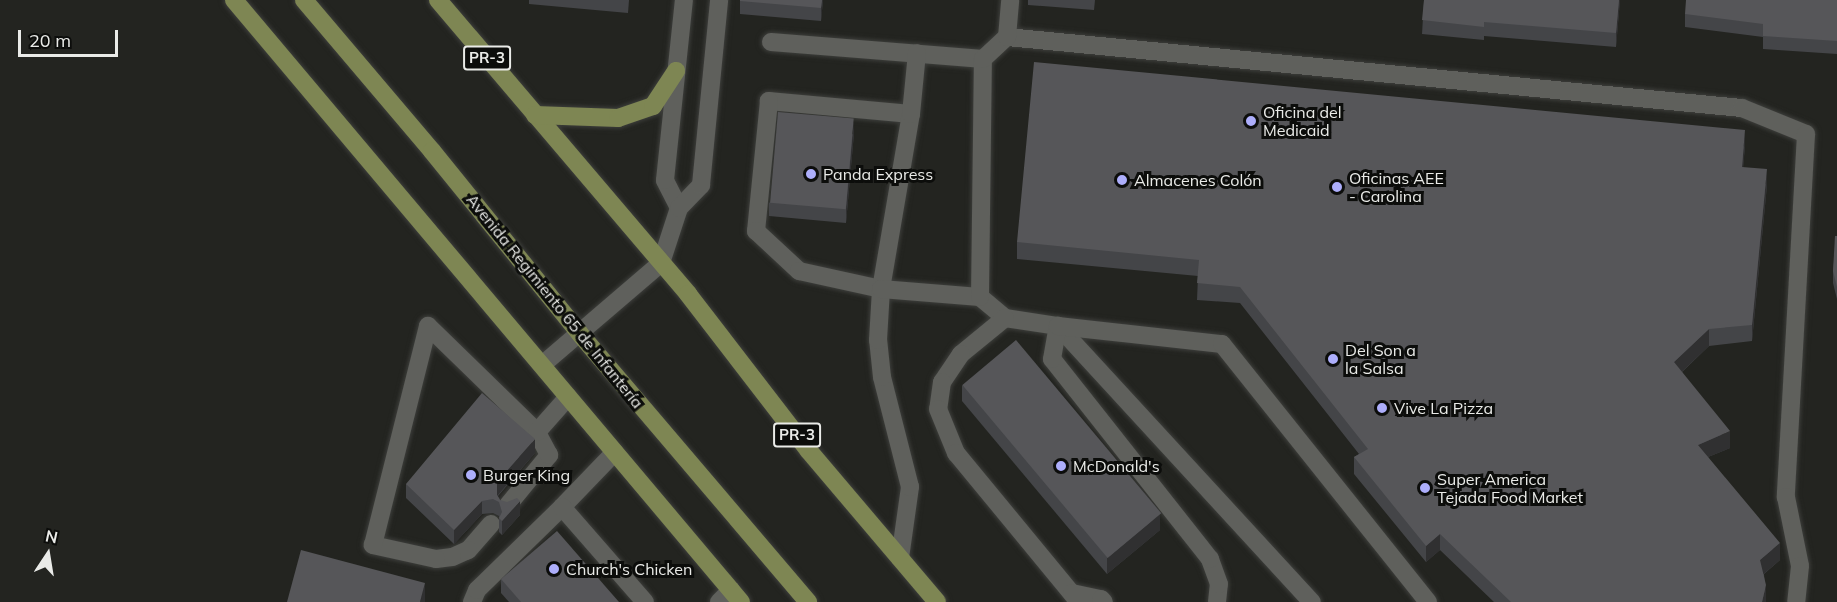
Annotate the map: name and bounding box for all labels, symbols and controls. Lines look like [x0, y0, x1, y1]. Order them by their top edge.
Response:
scale bar [21, 18, 122, 56]
text: 20 m [29, 29, 71, 52]
road number: PR-3 [463, 46, 511, 70]
place label: Oficina del Medicaid [1263, 102, 1342, 140]
marker: Oficina del Medicaid [1244, 114, 1258, 128]
place label: Panda Express [823, 164, 933, 184]
marker: Panda Express [804, 167, 818, 181]
place label: Oficinas AEE - Carolina [1349, 168, 1444, 206]
place label: Almacenes Colón [1134, 170, 1262, 190]
marker: Almacenes Colón [1115, 173, 1129, 187]
marker: Oficinas AEE - Carolina [1330, 180, 1344, 194]
street label: Avenida Regimiento 65 de Infantería [463, 190, 647, 412]
place label: Del Son a la Salsa [1345, 340, 1416, 378]
marker: Del Son a la Salsa [1326, 352, 1340, 366]
place label: Vive La Pizza [1394, 398, 1493, 418]
marker: Vive La Pizza [1375, 401, 1389, 415]
road number: PR-3 [773, 423, 821, 447]
place label: McDonald's [1073, 456, 1160, 476]
marker: McDonald's [1054, 459, 1068, 473]
place label: Burger King [483, 465, 570, 485]
marker: Burger King [464, 468, 478, 482]
place label: Super America Tejada Food Market [1437, 469, 1583, 507]
marker: Super America Tejada Food Market [1418, 481, 1432, 495]
north arrow [18, 524, 78, 584]
text: N [44, 525, 60, 547]
place label: Church's Chicken [566, 559, 692, 579]
marker: Church's Chicken [547, 562, 561, 576]

